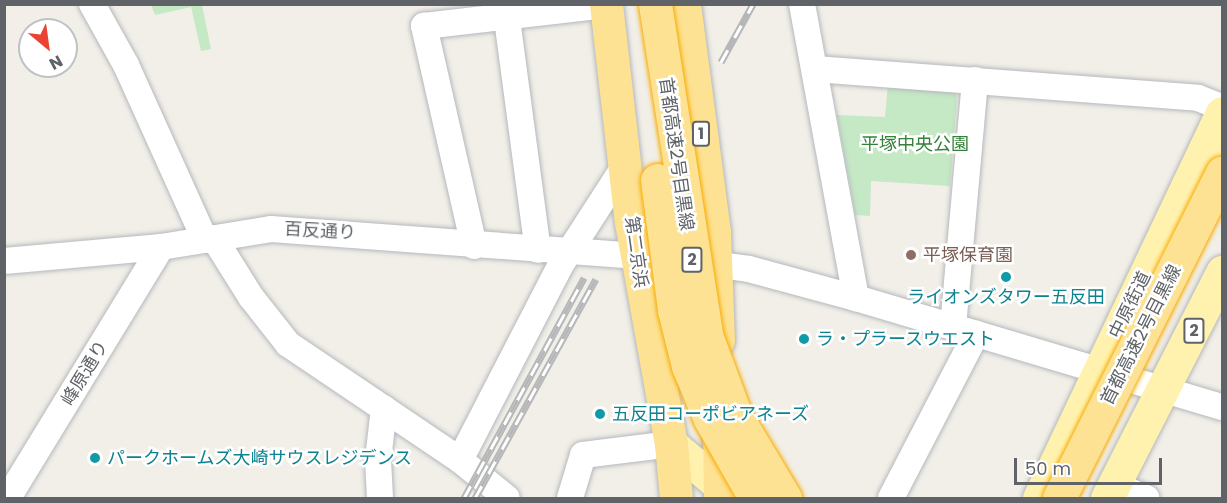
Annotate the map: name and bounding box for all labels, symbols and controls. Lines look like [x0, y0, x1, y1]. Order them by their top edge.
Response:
north arrow [18, 18, 78, 78]
text: N [45, 49, 67, 75]
street label: 首都高速2号目黒線 [655, 76, 697, 232]
road number: 1 [690, 121, 712, 147]
park label: 平塚中央公園 [861, 133, 969, 155]
street label: 第二京浜 [620, 215, 652, 289]
street label: 百反通り [283, 218, 357, 244]
place label: 平塚保育園 [923, 244, 1013, 266]
road number: 2 [680, 247, 704, 273]
marker: 平塚保育園 [904, 248, 918, 262]
street label: 首都高速2号目黒線 [1096, 261, 1186, 409]
street label: 中原街道 [1105, 268, 1155, 342]
marker: ライオンズタワー五反田 [999, 270, 1013, 284]
place label: ライオンズタワー五反田 [907, 286, 1105, 308]
road number: 2 [1182, 318, 1206, 344]
place label: ラ・プラースウエスト [816, 328, 996, 350]
marker: ラ・プラースウエスト [797, 332, 811, 346]
street label: 峰原通り [57, 337, 113, 409]
place label: 五反田コーポビアネーズ [612, 403, 810, 425]
marker: 五反田コーポビアネーズ [593, 407, 607, 421]
scale bar [1017, 446, 1166, 484]
place label: パークホームズ大崎サウスレジデンス [107, 447, 413, 469]
marker: パークホームズ大崎サウスレジデンス [88, 451, 102, 465]
text: 50 m [1025, 456, 1071, 481]

